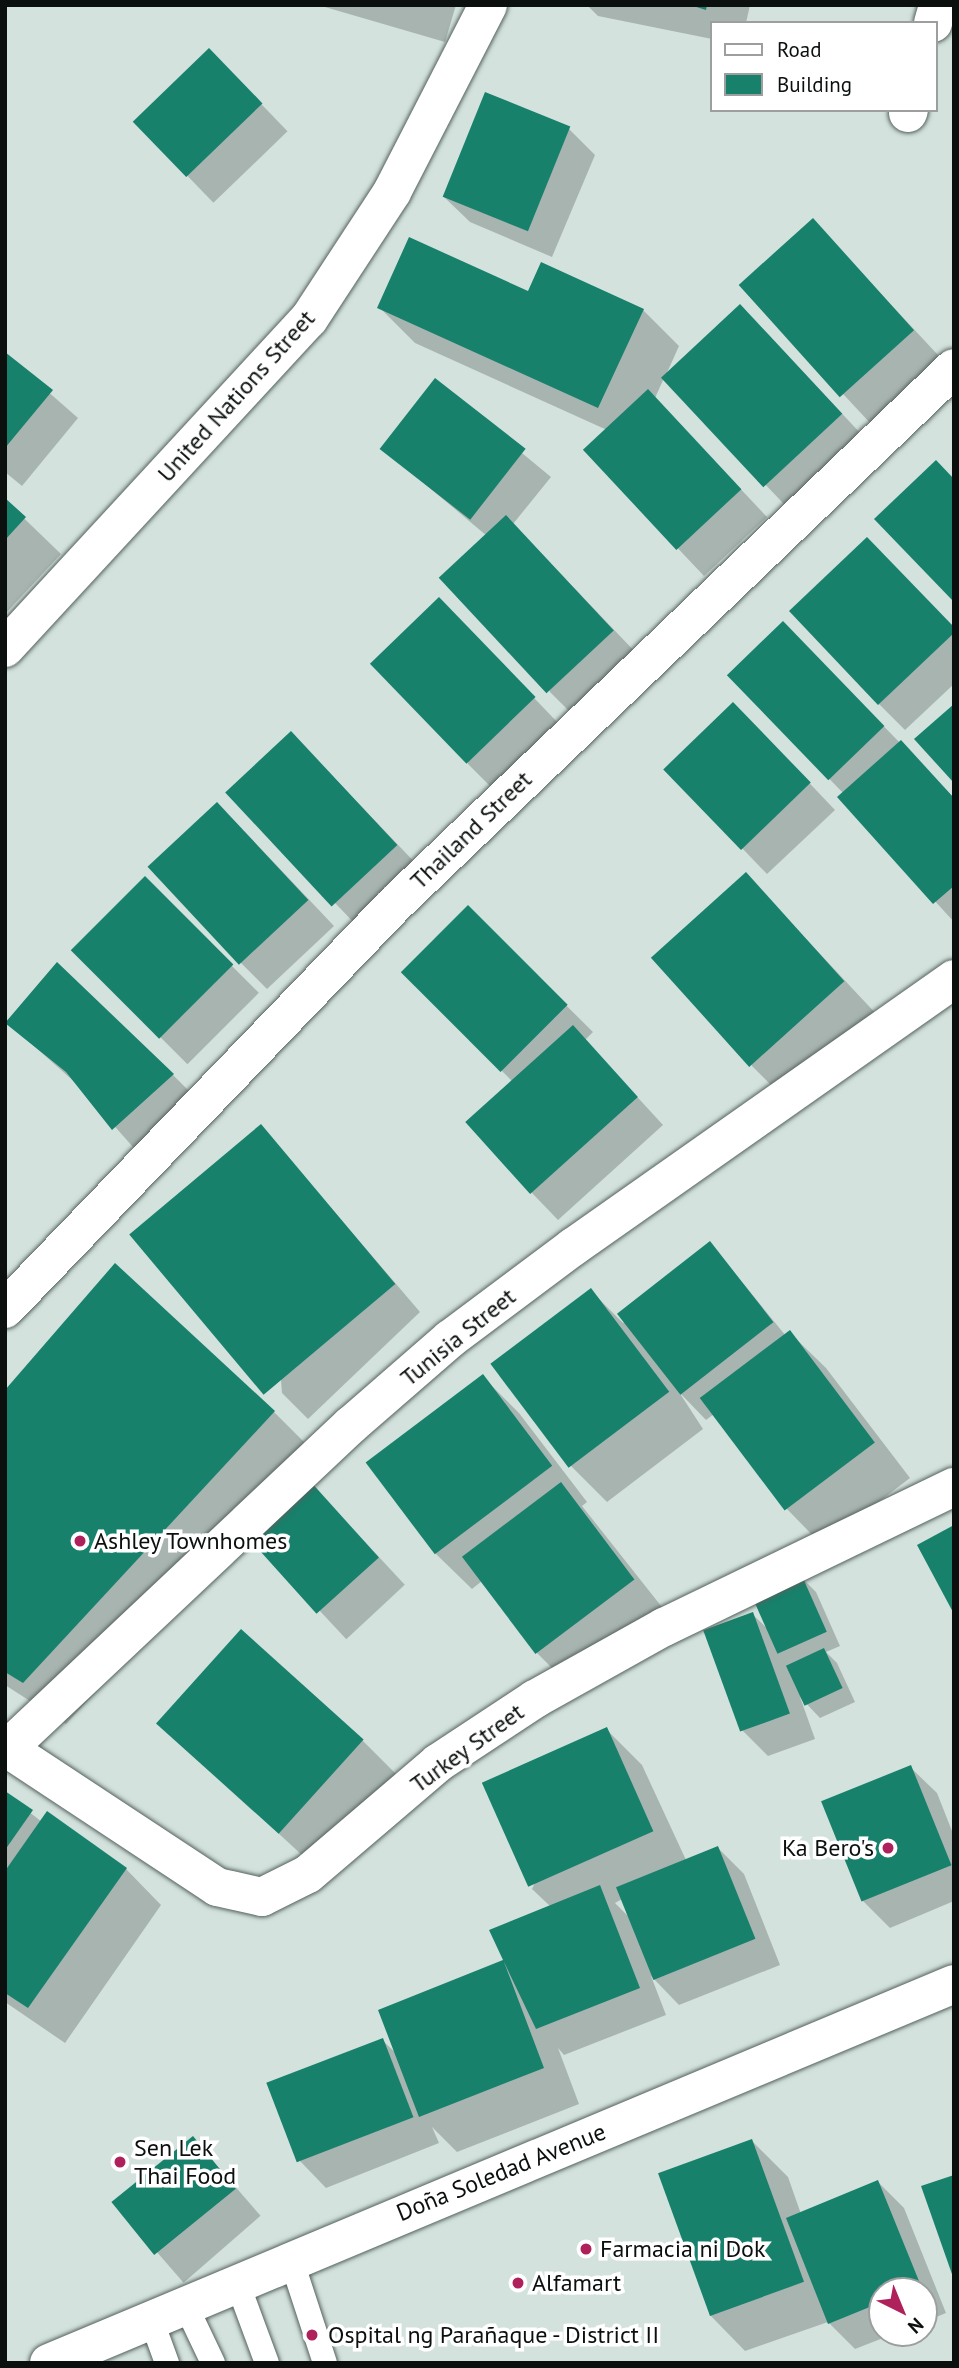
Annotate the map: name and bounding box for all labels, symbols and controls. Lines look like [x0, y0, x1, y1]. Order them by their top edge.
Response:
legend [710, 21, 938, 112]
text: Road [777, 36, 821, 63]
text: Building [777, 71, 852, 98]
street label: United Nations Street [151, 304, 321, 488]
street label: Thailand Street [404, 765, 538, 895]
street label: Tunisia Street [395, 1282, 521, 1392]
place label: Ashley Townhomes [94, 1527, 289, 1555]
marker: Ashley Townhomes [72, 1533, 88, 1549]
street label: Turkey Street [404, 1697, 530, 1799]
place label: Ka Bero's [782, 1834, 874, 1862]
marker: Ka Bero's [880, 1840, 896, 1856]
street label: Doña Soledad Avenue [392, 2117, 610, 2227]
place label: Sen Lek Thai Food [134, 2134, 236, 2190]
marker: Sen Lek Thai Food [112, 2154, 128, 2170]
place label: Farmacia ni Dok [600, 2235, 765, 2263]
marker: Farmacia ni Dok [578, 2241, 594, 2257]
place label: Alfamart [532, 2269, 621, 2297]
marker: Alfamart [510, 2275, 526, 2291]
north arrow [868, 2277, 938, 2347]
text: N [903, 2313, 929, 2339]
place label: Ospital ng Parañaque - District II [328, 2321, 663, 2349]
marker: Ospital ng Parañaque - District II [302, 2325, 322, 2345]

